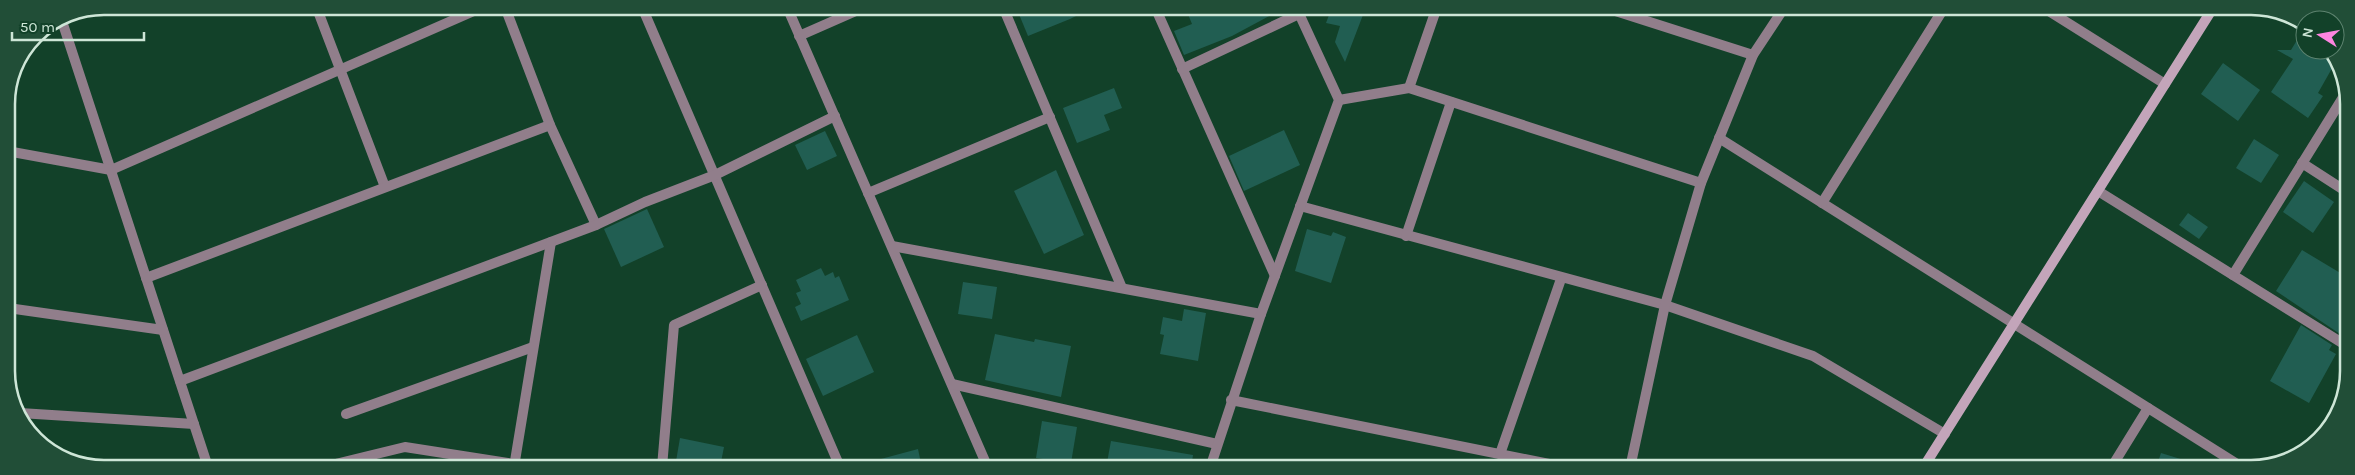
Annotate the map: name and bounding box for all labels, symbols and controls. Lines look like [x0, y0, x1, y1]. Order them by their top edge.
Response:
scale bar [12, 10, 145, 42]
north arrow [2295, 10, 2345, 60]
text: 50 m [20, 18, 55, 36]
text: N [2298, 26, 2317, 39]

